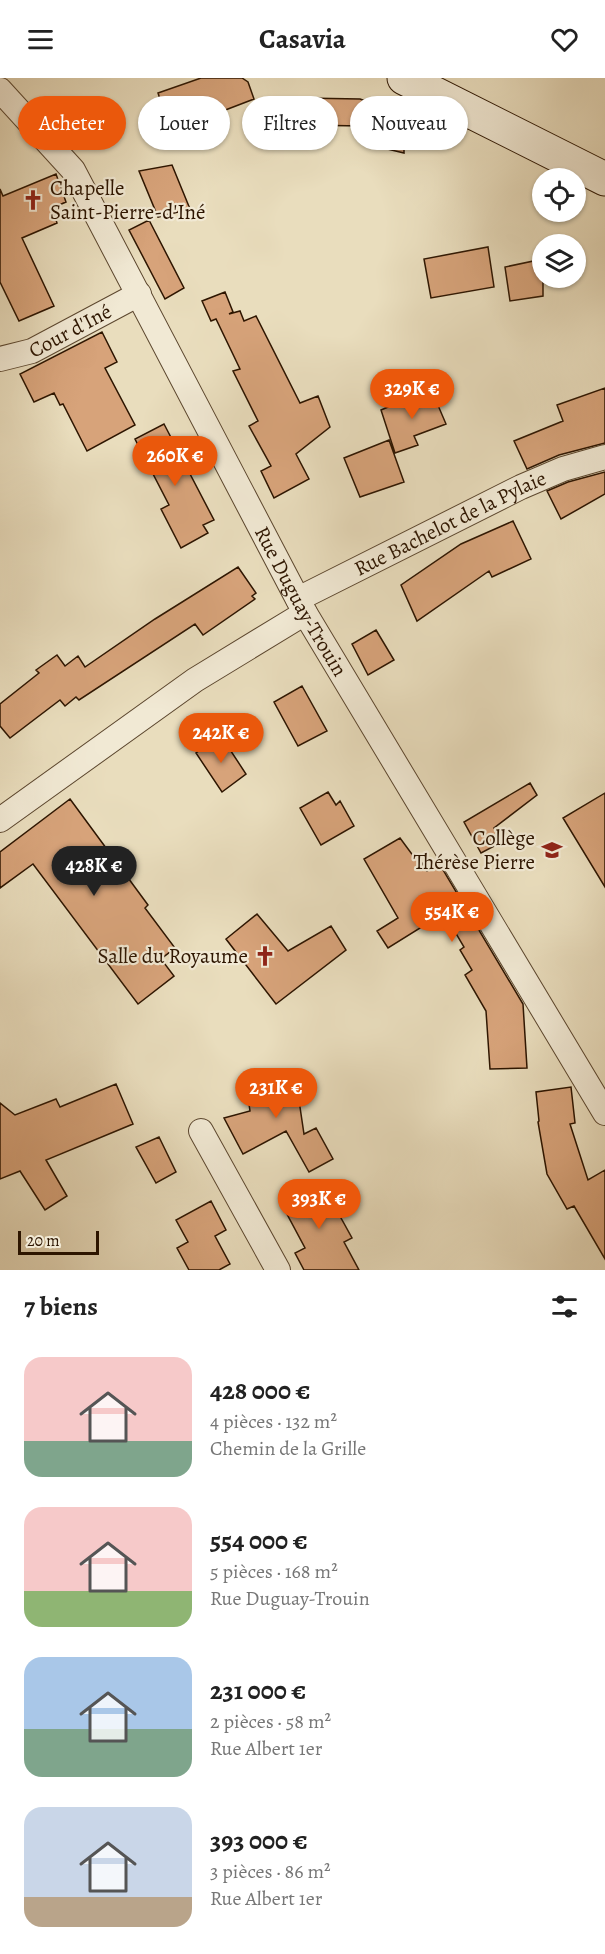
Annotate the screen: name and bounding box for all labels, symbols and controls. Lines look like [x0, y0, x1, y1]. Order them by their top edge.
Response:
text: Casavia [259, 21, 346, 57]
icon: menu [24, 23, 57, 56]
icon: heart [548, 23, 581, 56]
chip: Acheter [18, 96, 126, 150]
chip: Louer [138, 96, 230, 150]
chip: Filtres [242, 96, 338, 150]
chip: Nouveau [350, 96, 468, 150]
map controls [532, 168, 586, 288]
button: locate [532, 168, 586, 222]
place label: Chapelle Saint-Pierre-d'Iné [50, 174, 205, 226]
church icon: Chapelle Saint-Pierre-d'Iné [21, 188, 45, 212]
button: layers [532, 234, 586, 288]
street label: Cour d'Iné [24, 297, 116, 364]
pin: 329K € [363, 369, 461, 420]
text: 329K € [384, 375, 440, 402]
pin: 260K € [126, 436, 224, 487]
text: 260K € [146, 442, 204, 469]
street label: Rue Bachelot de la Pylaie [349, 464, 550, 583]
street label: Rue Duguay-Trouin [248, 521, 354, 682]
pin: 242K € [172, 713, 270, 764]
text: 242K € [193, 719, 249, 746]
place label: Collège Thérèse Pierre [414, 824, 535, 876]
school or university icon: Collège Thérèse Pierre [540, 838, 564, 862]
pin: 428K € [45, 846, 143, 897]
text: 428K € [66, 852, 122, 879]
pin: 554K € [403, 892, 501, 943]
text: 554K € [425, 898, 479, 925]
place label: Salle du Royaume [98, 942, 248, 970]
church icon: Salle du Royaume [253, 944, 277, 968]
pin: 231K € [227, 1068, 325, 1119]
text: 231K € [249, 1074, 303, 1101]
pin: 393K € [270, 1179, 368, 1230]
text: 393K € [292, 1185, 346, 1212]
scale bar [18, 1228, 99, 1256]
text: 20 m [27, 1230, 60, 1252]
text: 7 biens [24, 1289, 98, 1324]
icon: filters [548, 1290, 581, 1323]
text: 428 000 € [210, 1373, 310, 1408]
icon: home [72, 1381, 144, 1453]
text: 4 pièces · 132 m² [210, 1408, 337, 1435]
text: Chemin de la Grille [210, 1435, 366, 1462]
text: 554 000 € [210, 1523, 308, 1558]
icon: home [72, 1531, 144, 1603]
text: 5 pièces · 168 m² [210, 1558, 338, 1585]
text: Rue Duguay-Trouin [210, 1585, 370, 1612]
text: 231 000 € [210, 1673, 306, 1708]
icon: home [72, 1681, 144, 1753]
text: 2 pièces · 58 m² [210, 1708, 331, 1735]
text: Rue Albert 1er [210, 1735, 322, 1762]
text: 393 000 € [210, 1823, 308, 1858]
icon: home [72, 1831, 144, 1903]
text: 3 pièces · 86 m² [210, 1858, 331, 1885]
text: Rue Albert 1er [210, 1885, 322, 1912]

